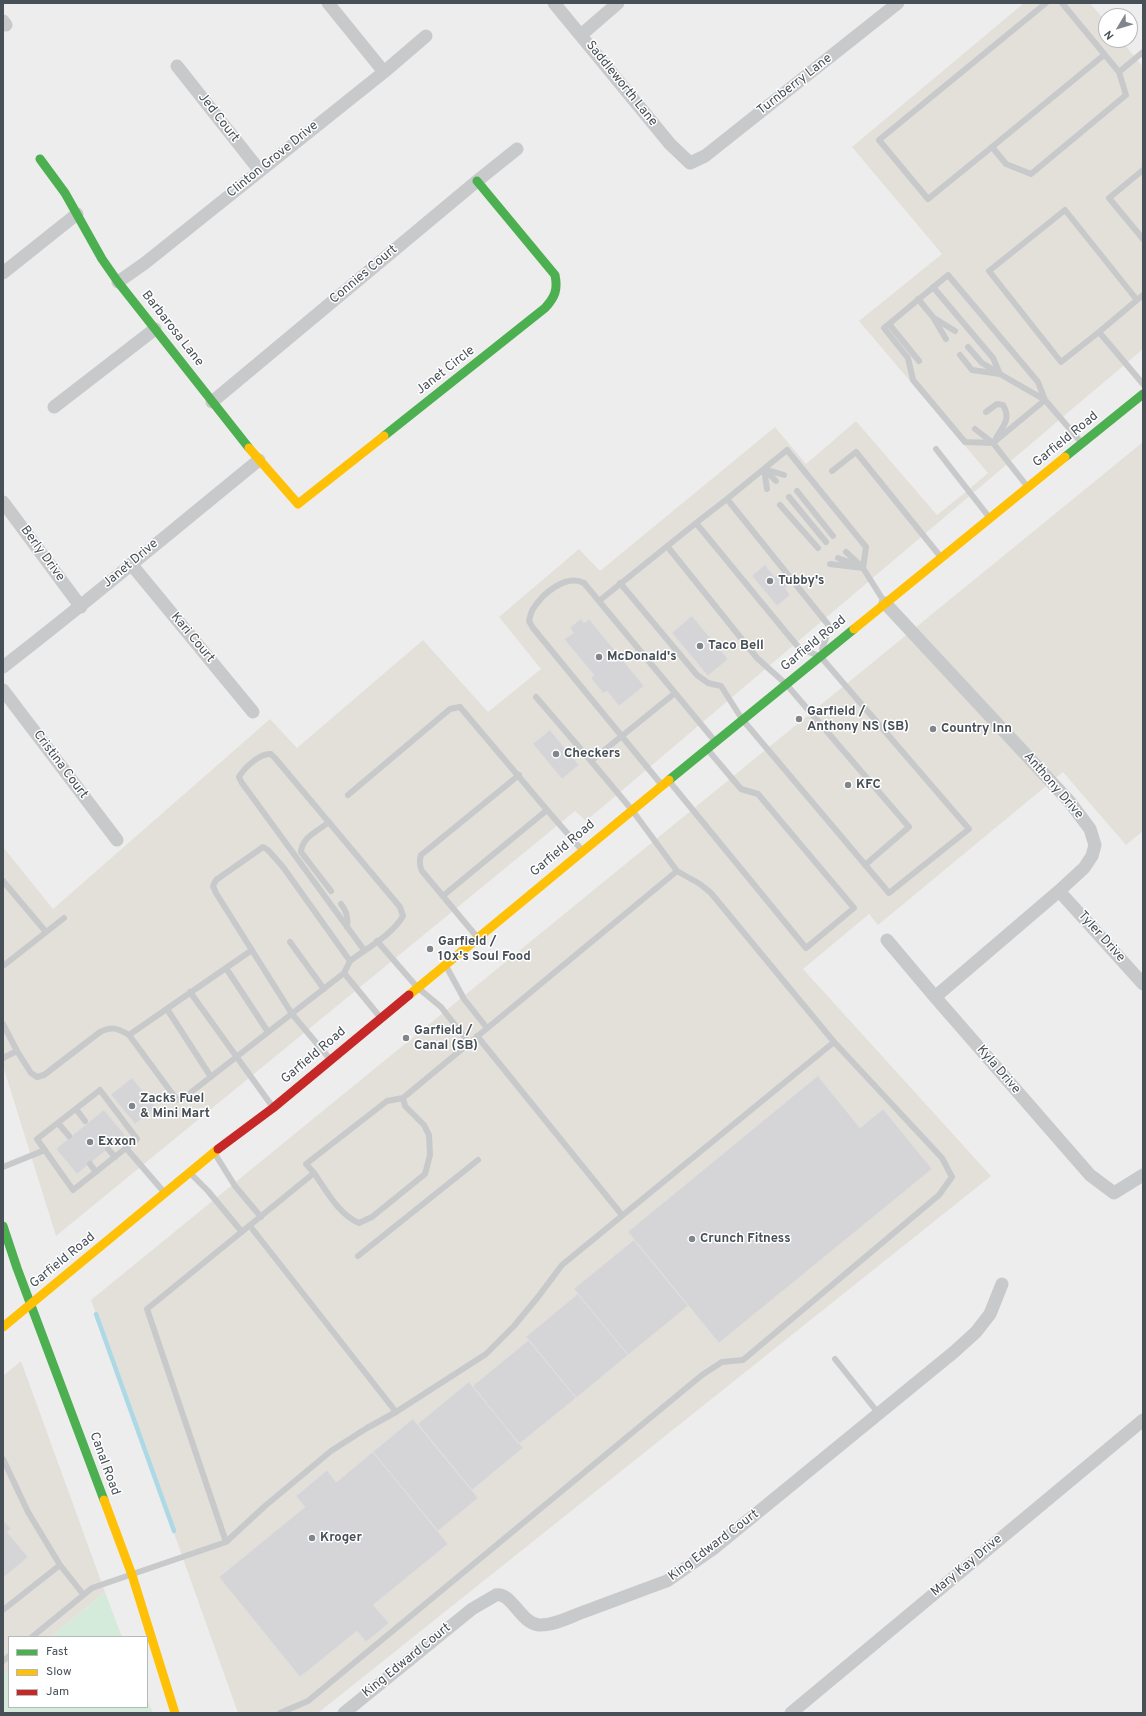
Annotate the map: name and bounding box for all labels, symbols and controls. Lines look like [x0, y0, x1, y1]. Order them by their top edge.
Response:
north arrow [1098, 8, 1138, 48]
text: N [1101, 27, 1117, 42]
street label: Saddleworth Lane [582, 38, 660, 130]
street label: Turnberry Lane [755, 51, 835, 119]
street label: Jed Court [194, 90, 242, 146]
street label: Clinton Grove Drive [224, 118, 322, 202]
street label: Connies Court [327, 242, 401, 308]
street label: Barbarosa Lane [138, 288, 206, 370]
street label: Janet Circle [414, 343, 478, 399]
street label: Garfield Road [1030, 409, 1102, 471]
street label: Berly Drive [17, 523, 67, 585]
street label: Janet Drive [100, 536, 162, 592]
place label: Tubby's [778, 573, 824, 589]
marker: Tubby's [765, 576, 775, 586]
street label: Kari Court [167, 610, 217, 666]
street label: Garfield Road [778, 613, 850, 675]
place label: Taco Bell [708, 638, 764, 654]
marker: Taco Bell [695, 641, 705, 651]
place label: McDonald's [607, 649, 677, 665]
marker: McDonald's [594, 652, 604, 662]
place label: Garfield / Anthony NS (SB) [807, 704, 909, 735]
marker: Garfield / Anthony NS (SB) [794, 714, 804, 724]
place label: Country Inn [941, 721, 1012, 737]
marker: Country Inn [928, 724, 938, 734]
street label: Cristina Court [29, 728, 91, 802]
place label: Checkers [564, 746, 621, 762]
marker: Checkers [551, 749, 561, 759]
street label: Anthony Drive [1020, 749, 1086, 823]
place label: KFC [856, 777, 881, 793]
marker: KFC [843, 780, 853, 790]
street label: Garfield Road [527, 817, 599, 881]
street label: Tyler Drive [1074, 908, 1128, 966]
place label: Garfield / 10x's Soul Food [438, 934, 531, 965]
marker: Garfield / 10x's Soul Food [425, 944, 435, 954]
place label: Garfield / Canal (SB) [414, 1023, 478, 1054]
street label: Garfield Road [278, 1024, 350, 1088]
marker: Garfield / Canal (SB) [401, 1033, 411, 1043]
street label: Kyla Drive [973, 1043, 1023, 1097]
place label: Zacks Fuel & Mini Mart [140, 1091, 210, 1122]
marker: Zacks Fuel & Mini Mart [127, 1101, 137, 1111]
place label: Exxon [98, 1134, 136, 1150]
marker: Exxon [85, 1137, 95, 1147]
street label: Garfield Road [27, 1230, 99, 1292]
place label: Crunch Fitness [700, 1231, 791, 1247]
marker: Crunch Fitness [687, 1234, 697, 1244]
street label: Canal Road [85, 1430, 123, 1498]
street label: King Edward Court [666, 1507, 762, 1585]
place label: Kroger [320, 1530, 362, 1546]
street label: Mary Kay Drive [928, 1532, 1006, 1600]
marker: Kroger [307, 1533, 317, 1543]
street label: King Edward Court [360, 1621, 454, 1701]
legend [8, 1636, 148, 1708]
text: Fast [46, 1644, 68, 1660]
text: Slow [46, 1664, 72, 1680]
text: Jam [46, 1684, 69, 1700]

